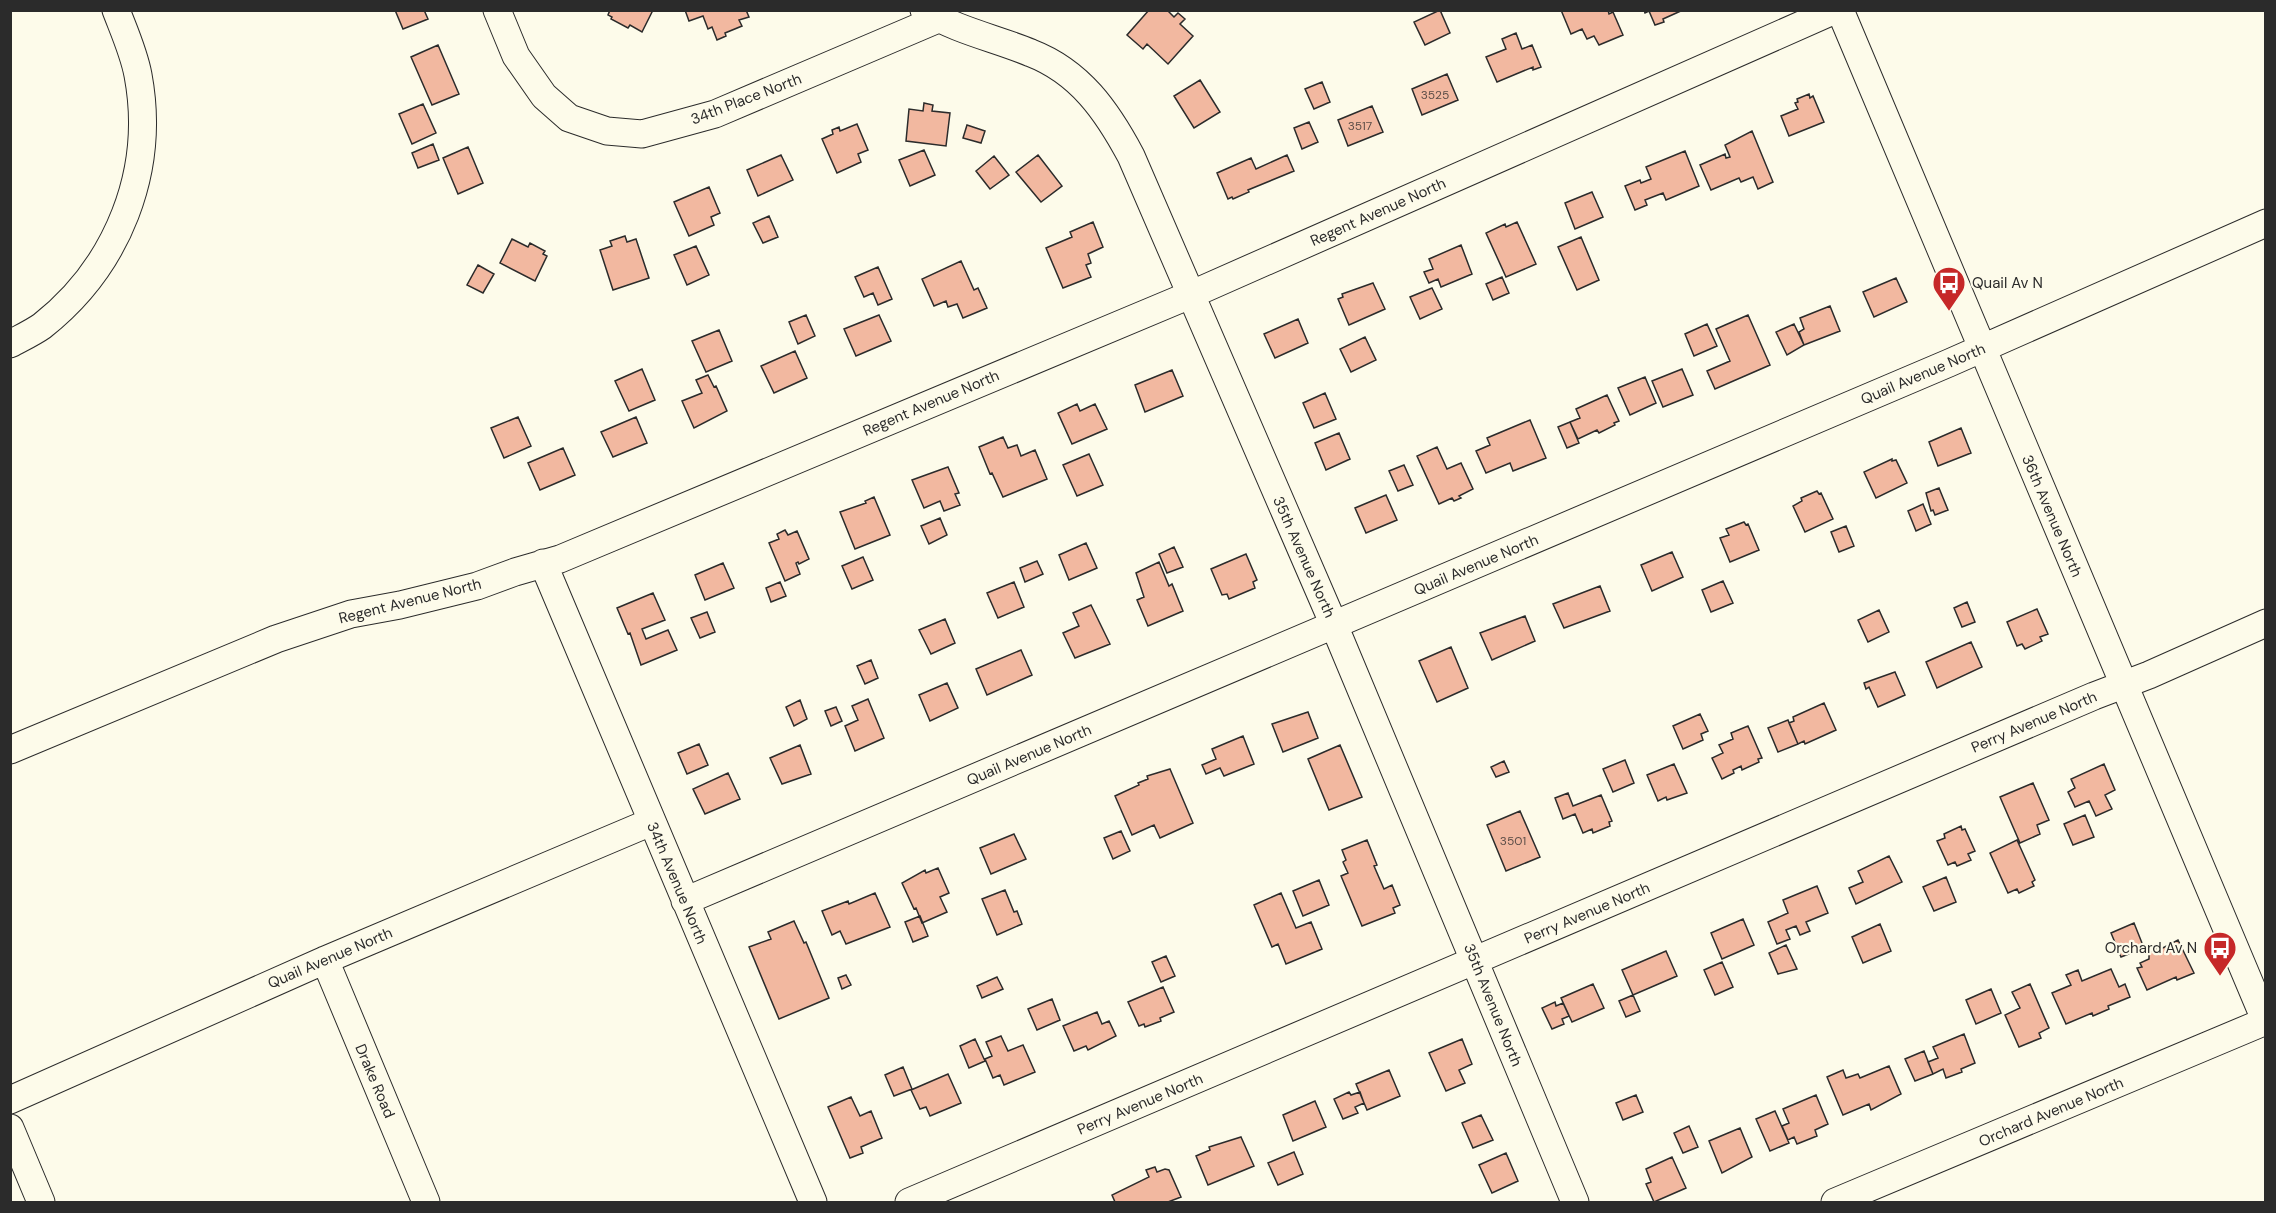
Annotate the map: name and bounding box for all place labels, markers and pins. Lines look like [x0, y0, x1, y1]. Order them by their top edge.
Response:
bus stop icon: Quail Av N [1931, 265, 1967, 312]
place label: Quail Av N [1972, 273, 2043, 293]
bus stop icon: Orchard Av N [2202, 930, 2238, 977]
place label: Orchard Av N [2105, 938, 2197, 958]

